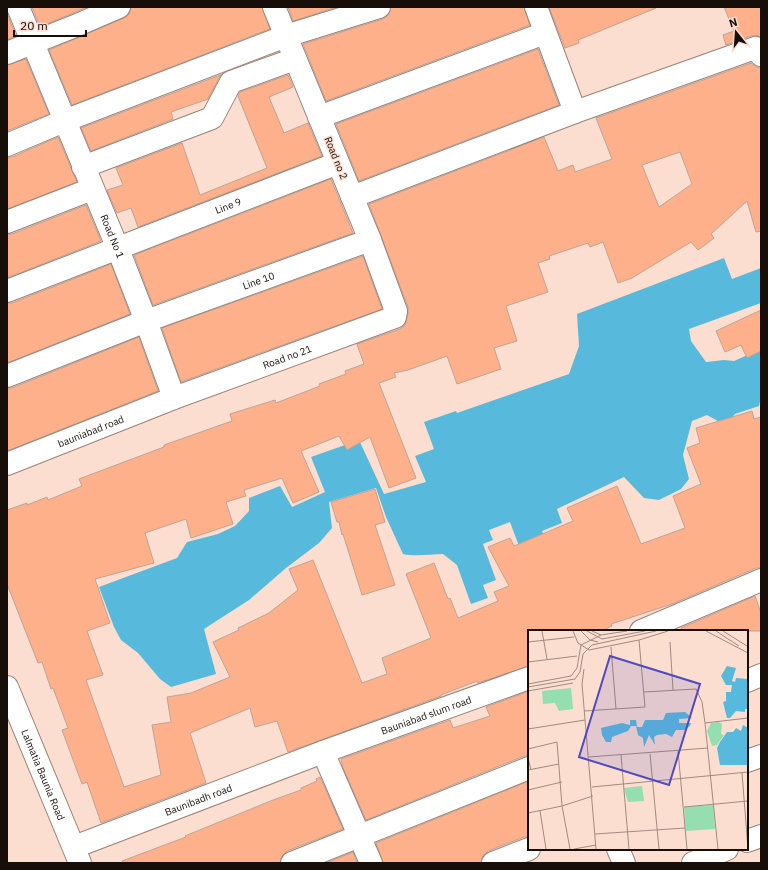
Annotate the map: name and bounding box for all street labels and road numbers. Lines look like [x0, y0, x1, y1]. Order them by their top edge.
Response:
street label: Road no 2 [322, 135, 350, 181]
street label: Line 9 [213, 195, 243, 216]
street label: Road No 1 [98, 212, 127, 260]
street label: Line 10 [241, 269, 276, 292]
street label: Road no 21 [261, 342, 313, 371]
street label: bauniabad road [56, 412, 126, 450]
street label: Bauniabad slum road [379, 693, 473, 737]
street label: Lalmatia Baunia Road [19, 727, 68, 822]
street label: Baunibadh road [163, 781, 234, 818]

